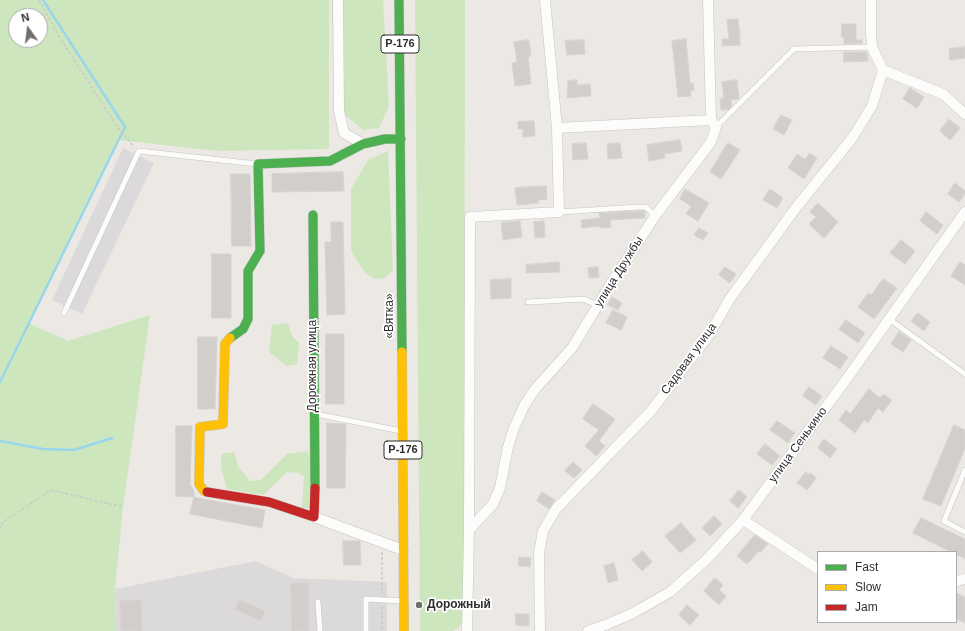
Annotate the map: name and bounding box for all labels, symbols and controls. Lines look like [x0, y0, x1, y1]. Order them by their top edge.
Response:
north arrow [8, 8, 48, 48]
text: N [20, 11, 31, 24]
road number: Р-176 [381, 35, 419, 53]
street label: улица Дружбы [591, 234, 647, 310]
street label: «Вятка» [383, 293, 397, 339]
street label: Дорожная улица [306, 320, 320, 412]
street label: Садовая улица [658, 320, 720, 398]
street label: улица Сенькино [766, 404, 830, 486]
road number: Р-176 [384, 441, 422, 459]
legend [817, 551, 957, 623]
text: Fast [855, 560, 878, 574]
text: Slow [855, 580, 881, 594]
place label: Дорожный [427, 598, 491, 612]
marker: Дорожный [414, 600, 424, 610]
text: Jam [855, 600, 878, 614]

